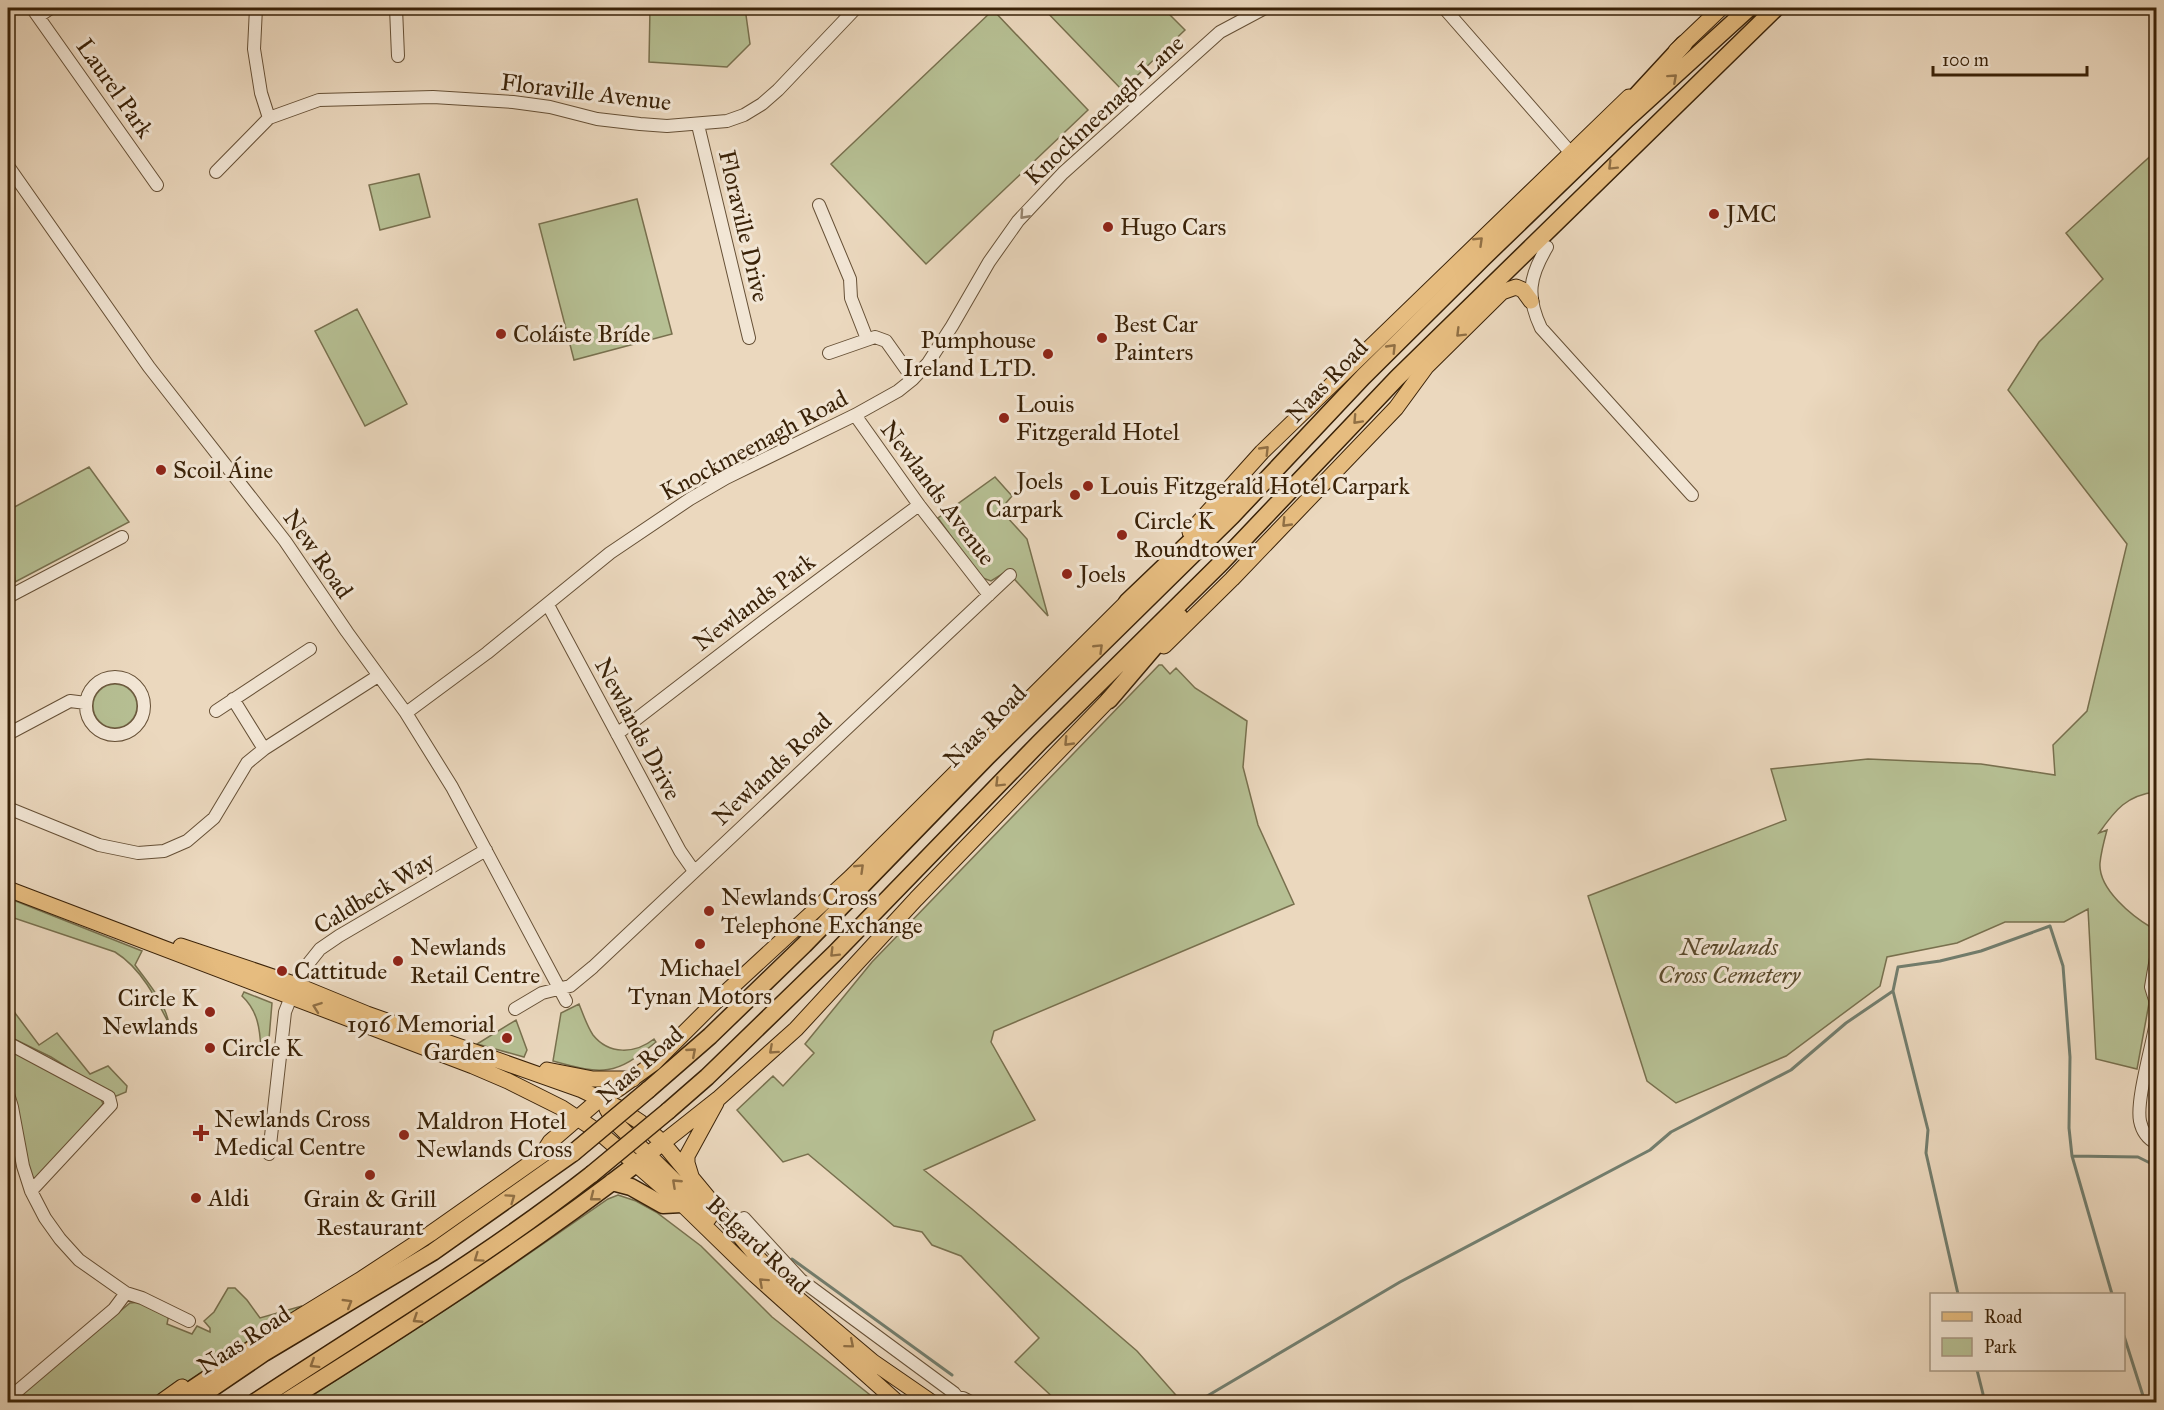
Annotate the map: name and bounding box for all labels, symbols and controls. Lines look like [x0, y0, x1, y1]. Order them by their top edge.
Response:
street label: Knockmeenagh Lane [1018, 28, 1190, 192]
street label: Laurel Park [70, 32, 161, 144]
scale bar [1933, 39, 2088, 77]
text: 100 m [1942, 49, 1989, 71]
street label: Floraville Avenue [499, 67, 673, 117]
one-way arrow [1666, 74, 1676, 85]
street label: Floraville Drive [712, 147, 776, 305]
one-way arrow [1609, 158, 1620, 169]
place label: JMC [1723, 199, 1777, 229]
marker: JMC [1707, 207, 1721, 221]
one-way arrow [1020, 208, 1031, 219]
place label: Hugo Cars [1120, 212, 1226, 242]
marker: Hugo Cars [1101, 220, 1115, 234]
one-way arrow [1472, 237, 1483, 248]
place label: Best Car Painters [1114, 309, 1198, 367]
place label: Coláiste Bríde [513, 319, 651, 349]
place label: Pumphouse Ireland LTD. [903, 325, 1036, 383]
one-way arrow [1457, 326, 1468, 337]
marker: Coláiste Bríde [494, 327, 508, 341]
marker: Best Car Painters [1095, 331, 1109, 345]
street label: Naas Road [1280, 333, 1374, 429]
one-way arrow [1385, 344, 1396, 355]
marker: Pumphouse Ireland LTD. [1041, 347, 1055, 361]
street label: Knockmeenagh Road [655, 383, 853, 507]
place label: Louis Fitzgerald Hotel [1016, 389, 1180, 447]
marker: Louis Fitzgerald Hotel [997, 411, 1011, 425]
one-way arrow [1353, 413, 1364, 424]
street label: Newlands Avenue [874, 415, 1002, 571]
one-way arrow [1258, 446, 1269, 456]
place label: Scoil Áine [173, 455, 273, 485]
marker: Scoil Áine [154, 463, 168, 477]
place label: Joels Carpark [985, 466, 1064, 524]
place label: Louis Fitzgerald Hotel Carpark [1100, 471, 1410, 501]
marker: Louis Fitzgerald Hotel Carpark [1081, 479, 1095, 493]
marker: Joels Carpark [1068, 488, 1082, 502]
street label: New Road [276, 504, 360, 604]
place label: Circle K Roundtower [1134, 506, 1256, 564]
one-way arrow [1282, 517, 1293, 527]
marker: Circle K Roundtower [1115, 528, 1129, 542]
street label: Newlands Park [687, 546, 821, 657]
place label: Joels [1076, 559, 1126, 589]
marker: Joels [1060, 567, 1074, 581]
one-way arrow [1091, 645, 1102, 656]
street label: Newlands Drive [588, 653, 688, 805]
street label: Naas Road [937, 678, 1033, 774]
street label: Newlands Road [706, 706, 838, 832]
one-way arrow [1064, 735, 1075, 745]
one-way arrow [995, 776, 1006, 787]
street label: Caldbeck Way [308, 845, 441, 941]
one-way arrow [853, 864, 863, 875]
place label: Newlands Cross Telephone Exchange [721, 882, 923, 940]
marker: Newlands Cross Telephone Exchange [702, 904, 716, 918]
place label: Newlands Retail Centre [410, 932, 540, 990]
park label: Newlands Cross Cemetery [1658, 932, 1801, 990]
marker: Michael Tynan Motors [693, 937, 707, 951]
one-way arrow [830, 946, 841, 957]
place label: Michael Tynan Motors [628, 953, 772, 1011]
marker: Newlands Retail Centre [391, 954, 405, 968]
place label: Cattitude [294, 956, 387, 986]
marker: Cattitude [275, 964, 289, 978]
place label: Circle K Newlands [102, 983, 199, 1041]
one-way arrow [312, 1001, 322, 1014]
marker: Circle K Newlands [203, 1005, 217, 1019]
place label: 1916 Memorial Garden [347, 1009, 496, 1067]
street label: Naas Road [590, 1019, 690, 1111]
marker: 1916 Memorial Garden [500, 1031, 514, 1045]
place label: Circle K [222, 1033, 304, 1063]
marker: Circle K [203, 1041, 217, 1055]
one-way arrow [769, 1043, 780, 1054]
one-way arrow [685, 1048, 696, 1059]
place label: Newlands Cross Medical Centre [214, 1104, 370, 1162]
place label: Maldron Hotel Newlands Cross [416, 1106, 572, 1164]
marker: Newlands Cross Medical Centre [192, 1124, 210, 1142]
marker: Maldron Hotel Newlands Cross [397, 1128, 411, 1142]
marker: Grain & Grill Restaurant [363, 1168, 377, 1182]
one-way arrow [673, 1179, 683, 1190]
place label: Aldi [207, 1183, 250, 1213]
place label: Grain & Grill Restaurant [303, 1184, 437, 1242]
one-way arrow [589, 1189, 600, 1200]
street label: Belgard Road [700, 1189, 816, 1301]
marker: Aldi [189, 1191, 203, 1205]
one-way arrow [505, 1194, 516, 1205]
one-way arrow [473, 1251, 484, 1262]
one-way arrow [759, 1278, 769, 1289]
legend [1930, 1293, 2125, 1371]
street label: Naas Road [192, 1299, 296, 1381]
one-way arrow [342, 1299, 352, 1311]
text: Road [1984, 1306, 2022, 1328]
one-way arrow [413, 1311, 423, 1323]
text: Park [1984, 1336, 2017, 1358]
one-way arrow [844, 1337, 855, 1348]
one-way arrow [310, 1357, 320, 1369]

